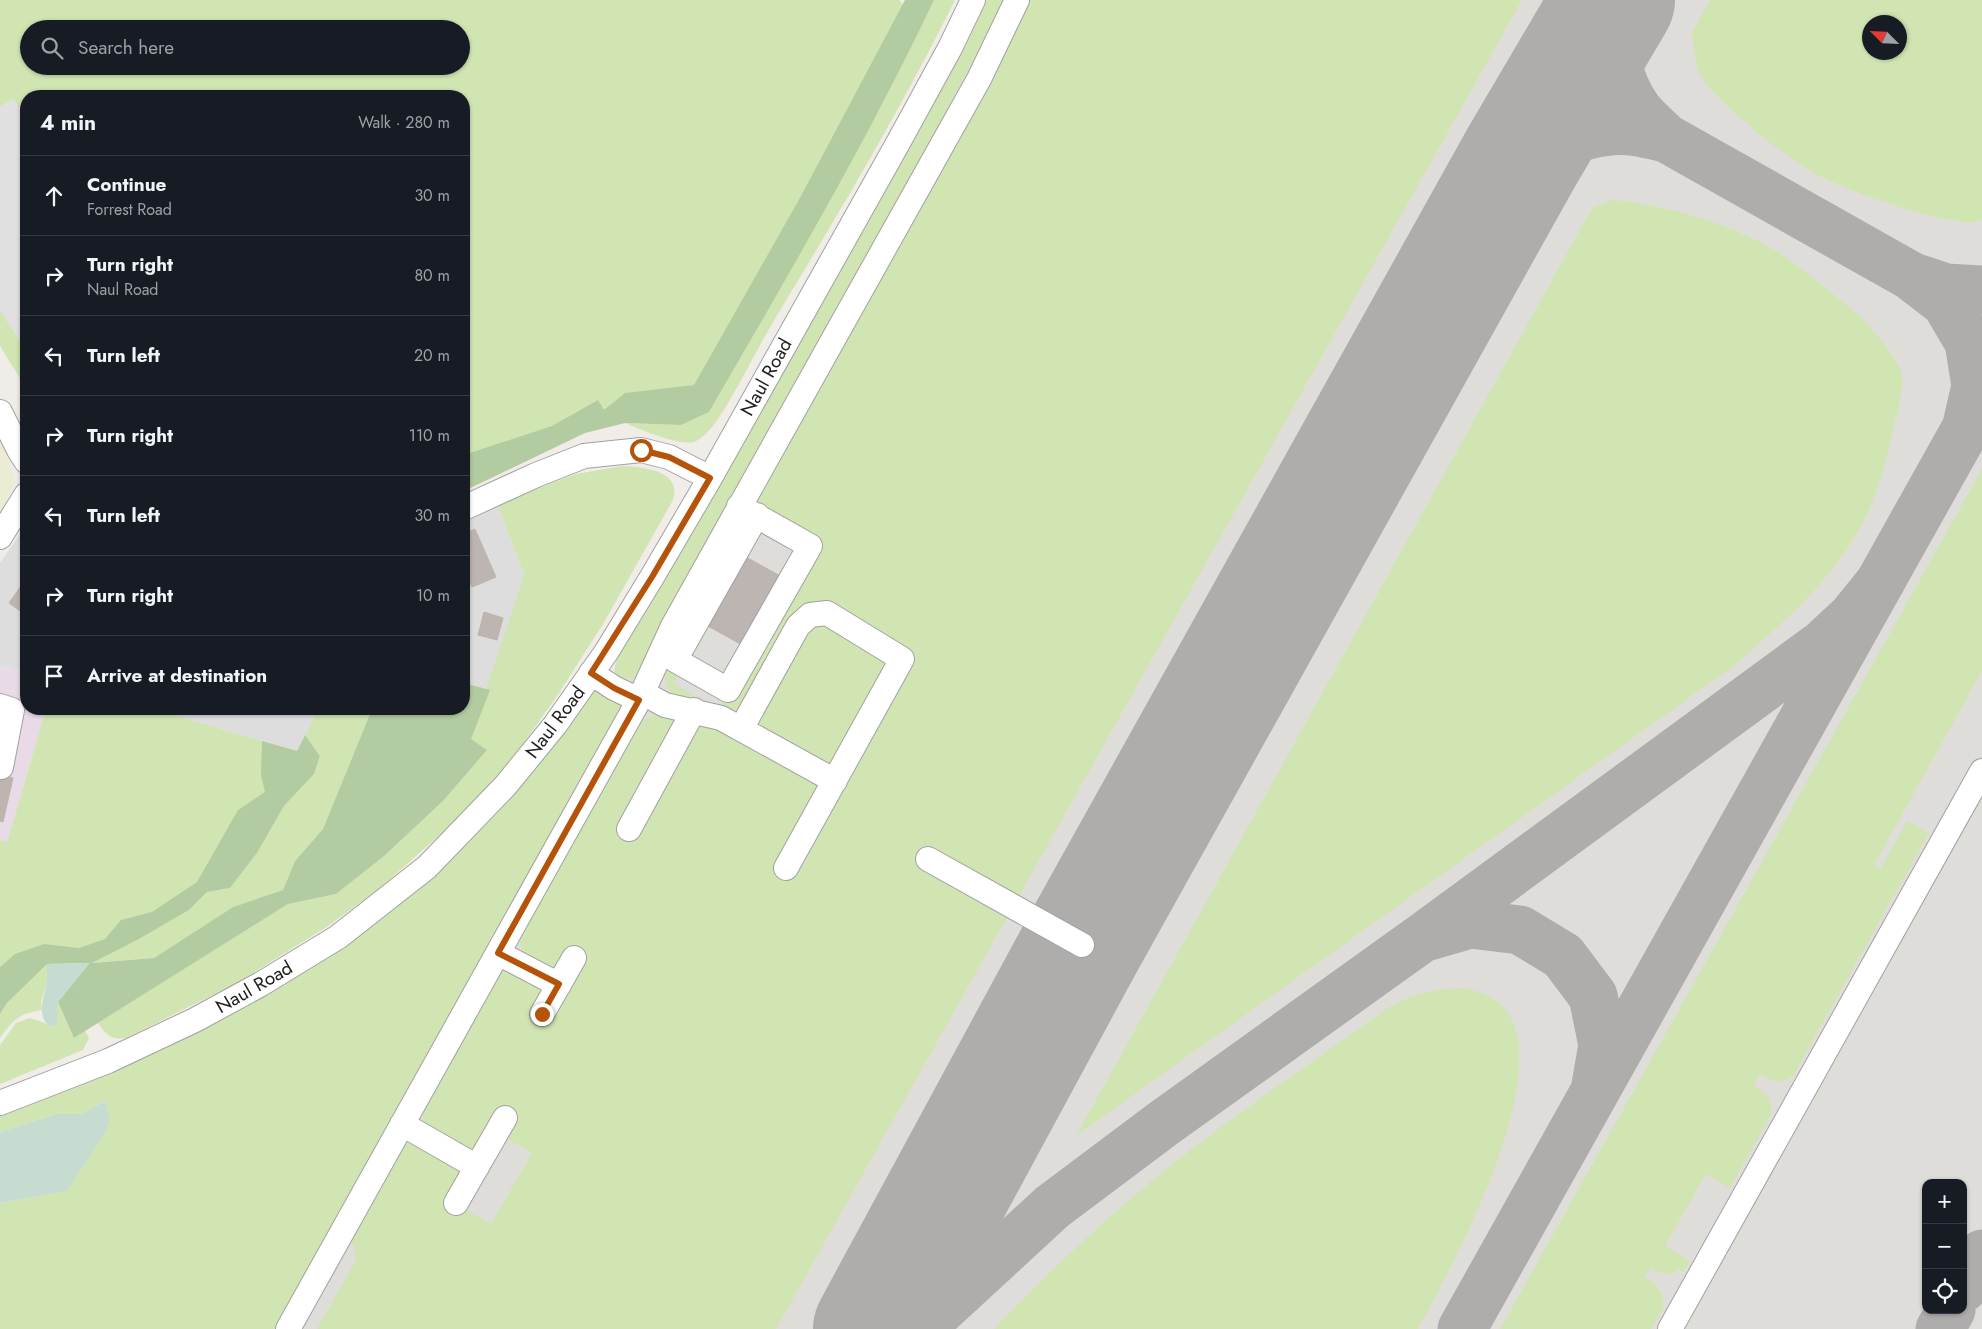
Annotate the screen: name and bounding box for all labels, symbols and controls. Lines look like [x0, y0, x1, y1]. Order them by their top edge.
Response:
north arrow [1862, 15, 1907, 60]
search box [20, 20, 470, 75]
icon: search [38, 34, 66, 62]
text: Search here [78, 34, 174, 61]
text: 4 min [40, 108, 96, 138]
text: Walk · 280 m [358, 111, 450, 134]
text: Continue [87, 171, 166, 198]
icon: ahead [40, 182, 68, 210]
text: 30 m [414, 184, 450, 207]
text: Forrest Road [87, 198, 172, 221]
text: Turn right [87, 251, 173, 278]
icon: right [40, 262, 68, 290]
text: 80 m [414, 264, 450, 287]
text: Naul Road [87, 278, 159, 301]
street label: Naul Road [734, 333, 798, 421]
icon: left [40, 342, 68, 370]
text: Turn left [87, 342, 160, 369]
text: 20 m [414, 344, 450, 367]
icon: right [40, 422, 68, 450]
text: Turn right [87, 422, 173, 449]
text: 110 m [409, 424, 450, 447]
route start [630, 439, 653, 462]
icon: left [40, 502, 68, 530]
text: Turn left [87, 502, 160, 529]
text: 30 m [414, 504, 450, 527]
icon: right [40, 582, 68, 610]
text: Turn right [87, 582, 173, 609]
text: 10 m [416, 584, 450, 607]
icon: arrive [40, 662, 68, 690]
text: Arrive at destination [87, 662, 267, 689]
street label: Naul Road [519, 680, 591, 764]
street label: Naul Road [210, 954, 298, 1020]
route end [531, 1003, 554, 1026]
map controls [1922, 1179, 1967, 1314]
button: + [1922, 1179, 1967, 1224]
button: − [1922, 1224, 1967, 1269]
button: locate [1922, 1269, 1967, 1314]

